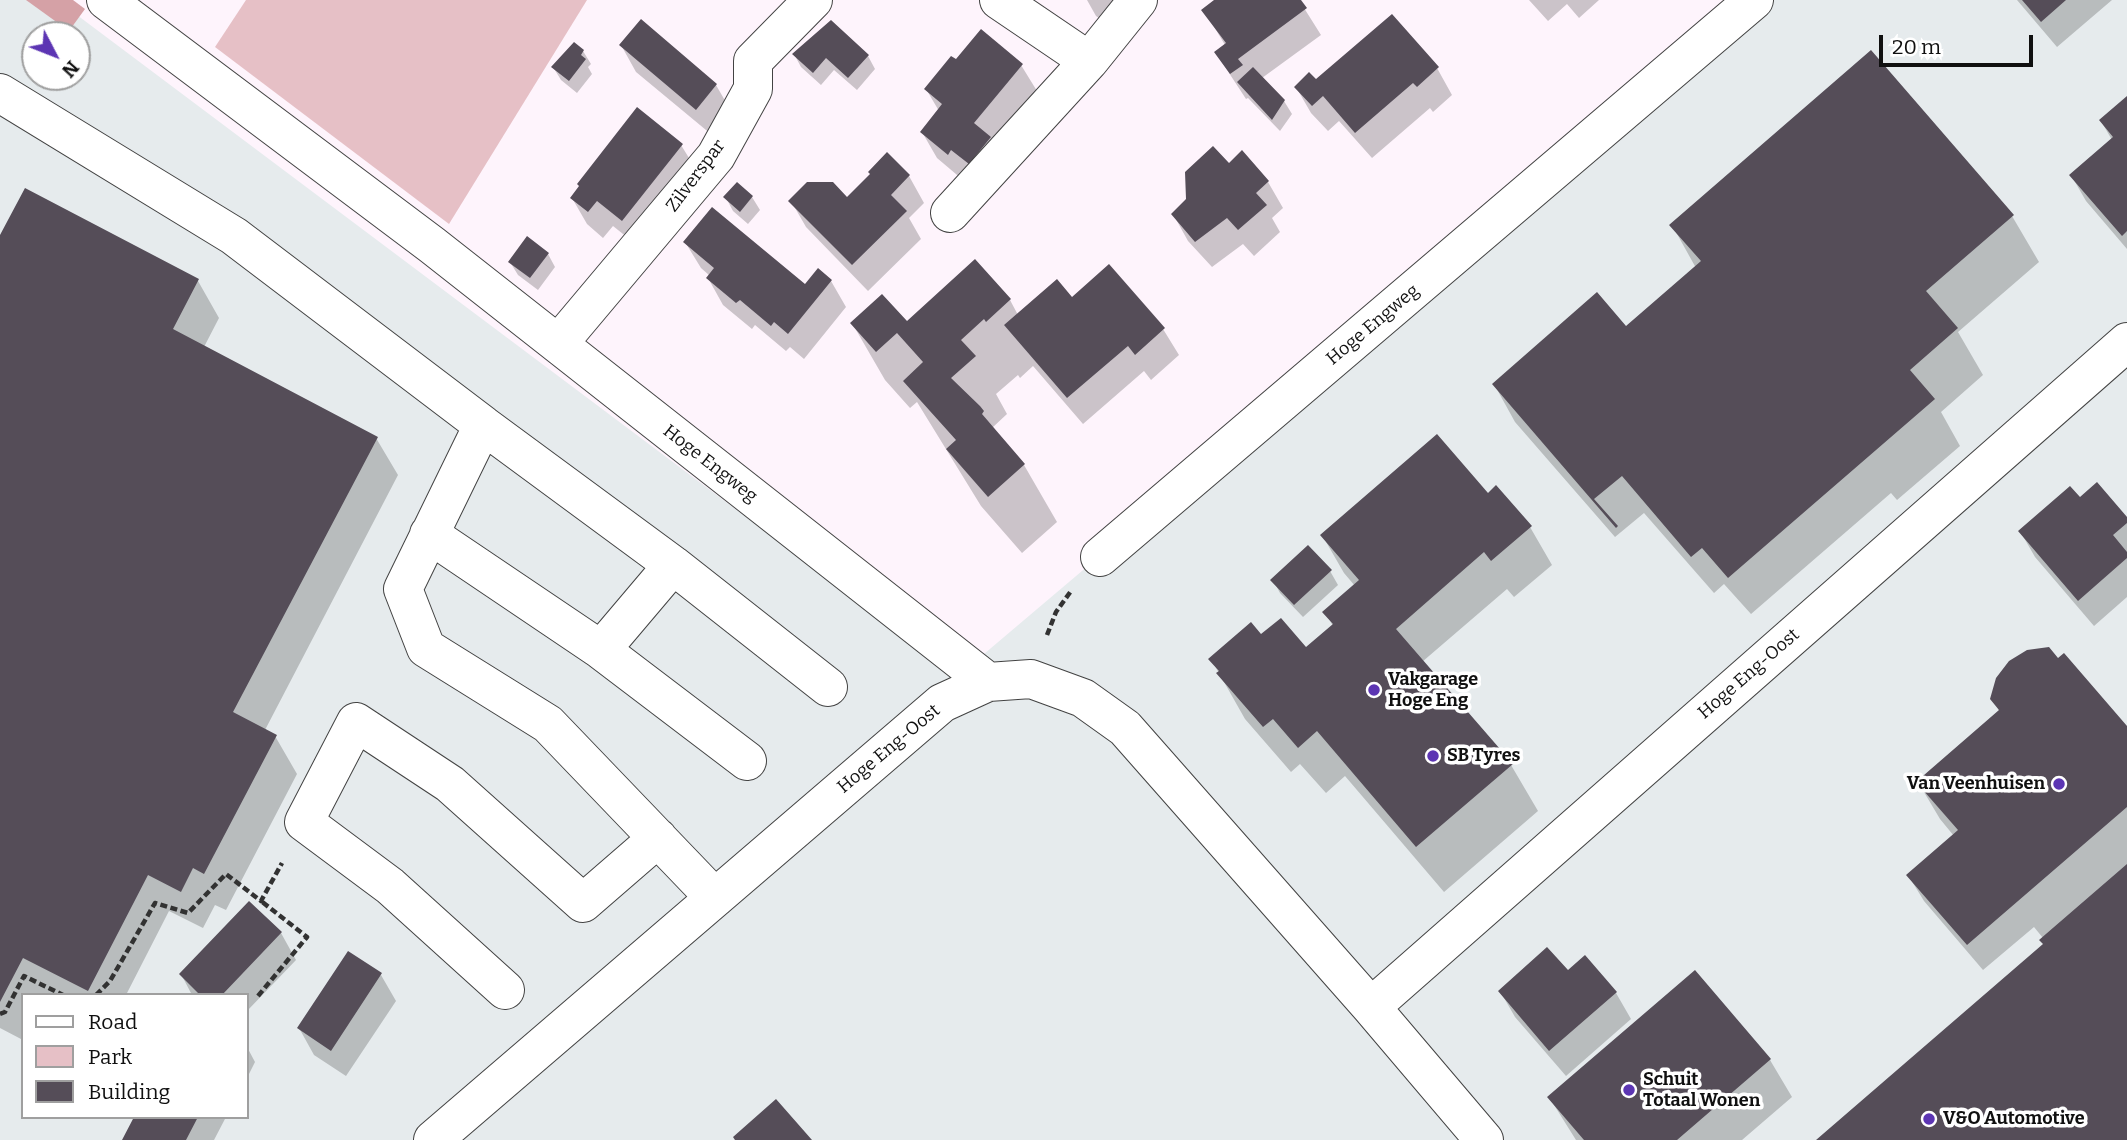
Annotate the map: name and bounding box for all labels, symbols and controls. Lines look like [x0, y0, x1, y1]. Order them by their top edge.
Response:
north arrow [21, 21, 91, 91]
scale bar [1882, 21, 2036, 65]
text: 20 m [1892, 34, 1941, 60]
text: N [57, 56, 84, 82]
street label: Zilverspar [662, 136, 730, 216]
street label: Hoge Engweg [1322, 280, 1424, 370]
street label: Hoge Engweg [658, 420, 762, 508]
street label: Hoge Eng-Oost [1694, 624, 1804, 724]
place label: Vakgarage Hoge Eng [1388, 669, 1478, 712]
marker: Vakgarage Hoge Eng [1366, 682, 1382, 698]
street label: Hoge Eng-Oost [833, 700, 945, 798]
place label: SB Tyres [1447, 745, 1520, 767]
marker: SB Tyres [1425, 748, 1441, 764]
place label: Van Veenhuisen [1907, 773, 2045, 795]
marker: Van Veenhuisen [2051, 776, 2067, 792]
legend [21, 993, 248, 1119]
text: Road [88, 1009, 137, 1035]
text: Park [88, 1044, 132, 1070]
place label: Schuit Totaal Wonen [1643, 1069, 1760, 1112]
text: Building [88, 1079, 170, 1105]
marker: Schuit Totaal Wonen [1621, 1082, 1637, 1098]
place label: V&O Automotive [1943, 1108, 2085, 1130]
marker: V&O Automotive [1921, 1111, 1937, 1127]

